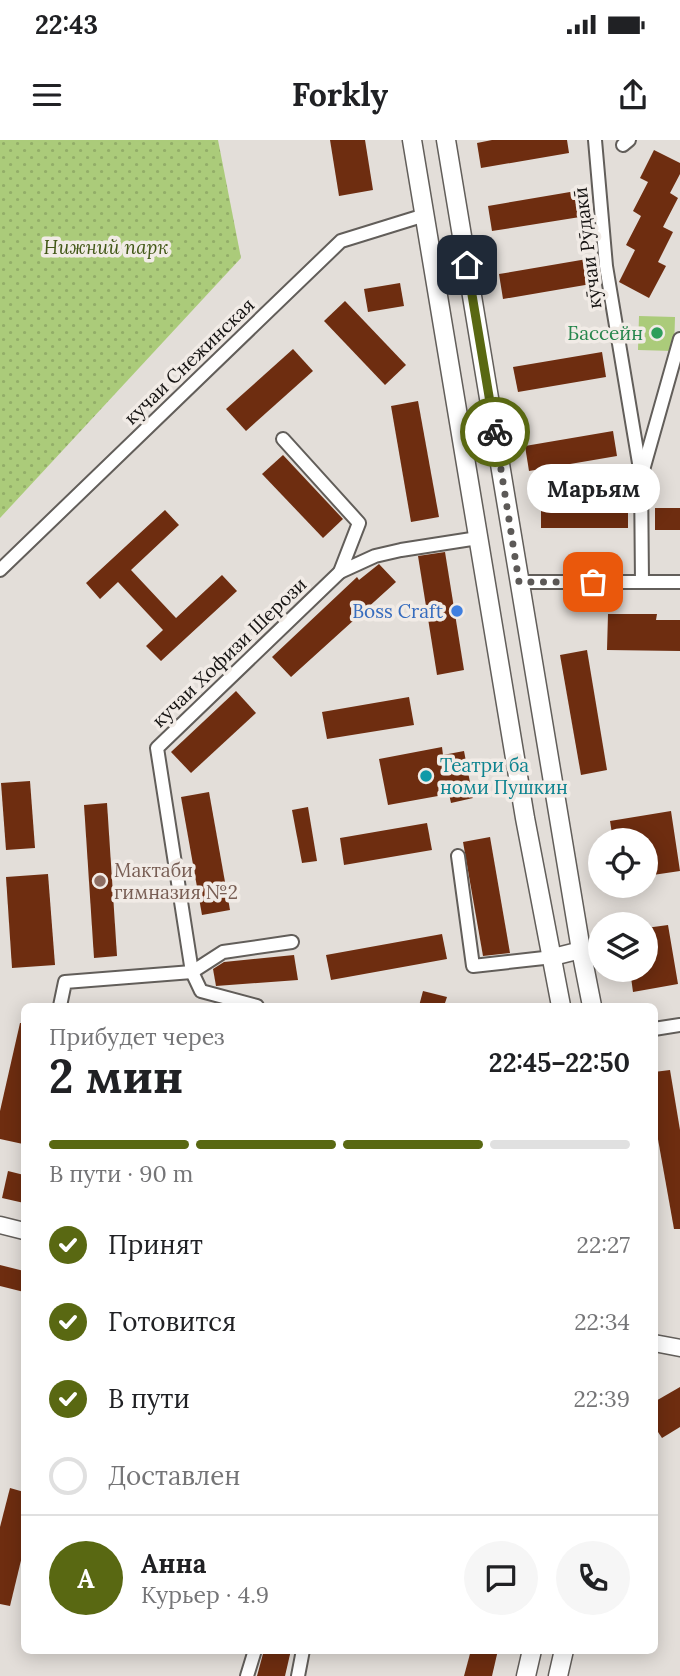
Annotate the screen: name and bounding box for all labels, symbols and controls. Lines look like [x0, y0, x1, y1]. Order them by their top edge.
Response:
text: 22:43 [35, 8, 98, 41]
text: Forkly [292, 74, 388, 115]
icon: menu [28, 76, 66, 114]
icon: share [614, 76, 652, 114]
street label: кӯчаи Рӯдакӣ [568, 186, 606, 310]
park label: Нижний парк [44, 235, 168, 259]
pin [437, 235, 497, 295]
icon: home [448, 246, 486, 284]
street label: кучаи Снежинская [119, 293, 259, 429]
place label: Бассейн [567, 321, 643, 345]
marker: Бассейн [649, 325, 665, 341]
courier [460, 397, 530, 467]
icon: bike [476, 413, 514, 451]
callout: Марьям [526, 463, 660, 512]
text: Марьям [547, 474, 640, 503]
pin [563, 552, 623, 612]
icon: bag [574, 563, 612, 601]
street label: кучаи Хофизи Шерози [147, 572, 311, 732]
place label: Boss Craft [352, 599, 444, 623]
marker: Boss Craft [449, 603, 465, 619]
place label: Театри ба номи Пушкин [440, 753, 568, 799]
marker: Театри ба номи Пушкин [418, 768, 434, 784]
map controls [588, 828, 658, 982]
button: locate [588, 828, 658, 898]
place label: Мактаби гимназия №2 [114, 858, 238, 904]
marker: Мактаби гимназия №2 [92, 873, 108, 889]
button: layers [588, 912, 658, 982]
text: Прибудет через [49, 1022, 225, 1051]
text: 22:45–22:50 [489, 1046, 630, 1079]
text: 2 мин [49, 1047, 183, 1106]
text: В пути · 90 m [49, 1159, 193, 1188]
icon: check [49, 1226, 87, 1264]
text: Принят [108, 1228, 203, 1261]
text: 22:27 [577, 1230, 630, 1259]
icon: check [49, 1303, 87, 1341]
text: Готовится [108, 1305, 236, 1338]
text: 22:34 [574, 1307, 630, 1336]
icon: check [49, 1380, 87, 1418]
text: В пути [108, 1382, 190, 1415]
text: 22:39 [573, 1384, 630, 1413]
text: Доставлен [108, 1459, 241, 1492]
button: chat [464, 1541, 538, 1615]
button: phone [556, 1541, 630, 1615]
text: Анна [141, 1547, 207, 1580]
text: А [77, 1562, 95, 1595]
text: Курьер · 4.9 [141, 1580, 269, 1609]

